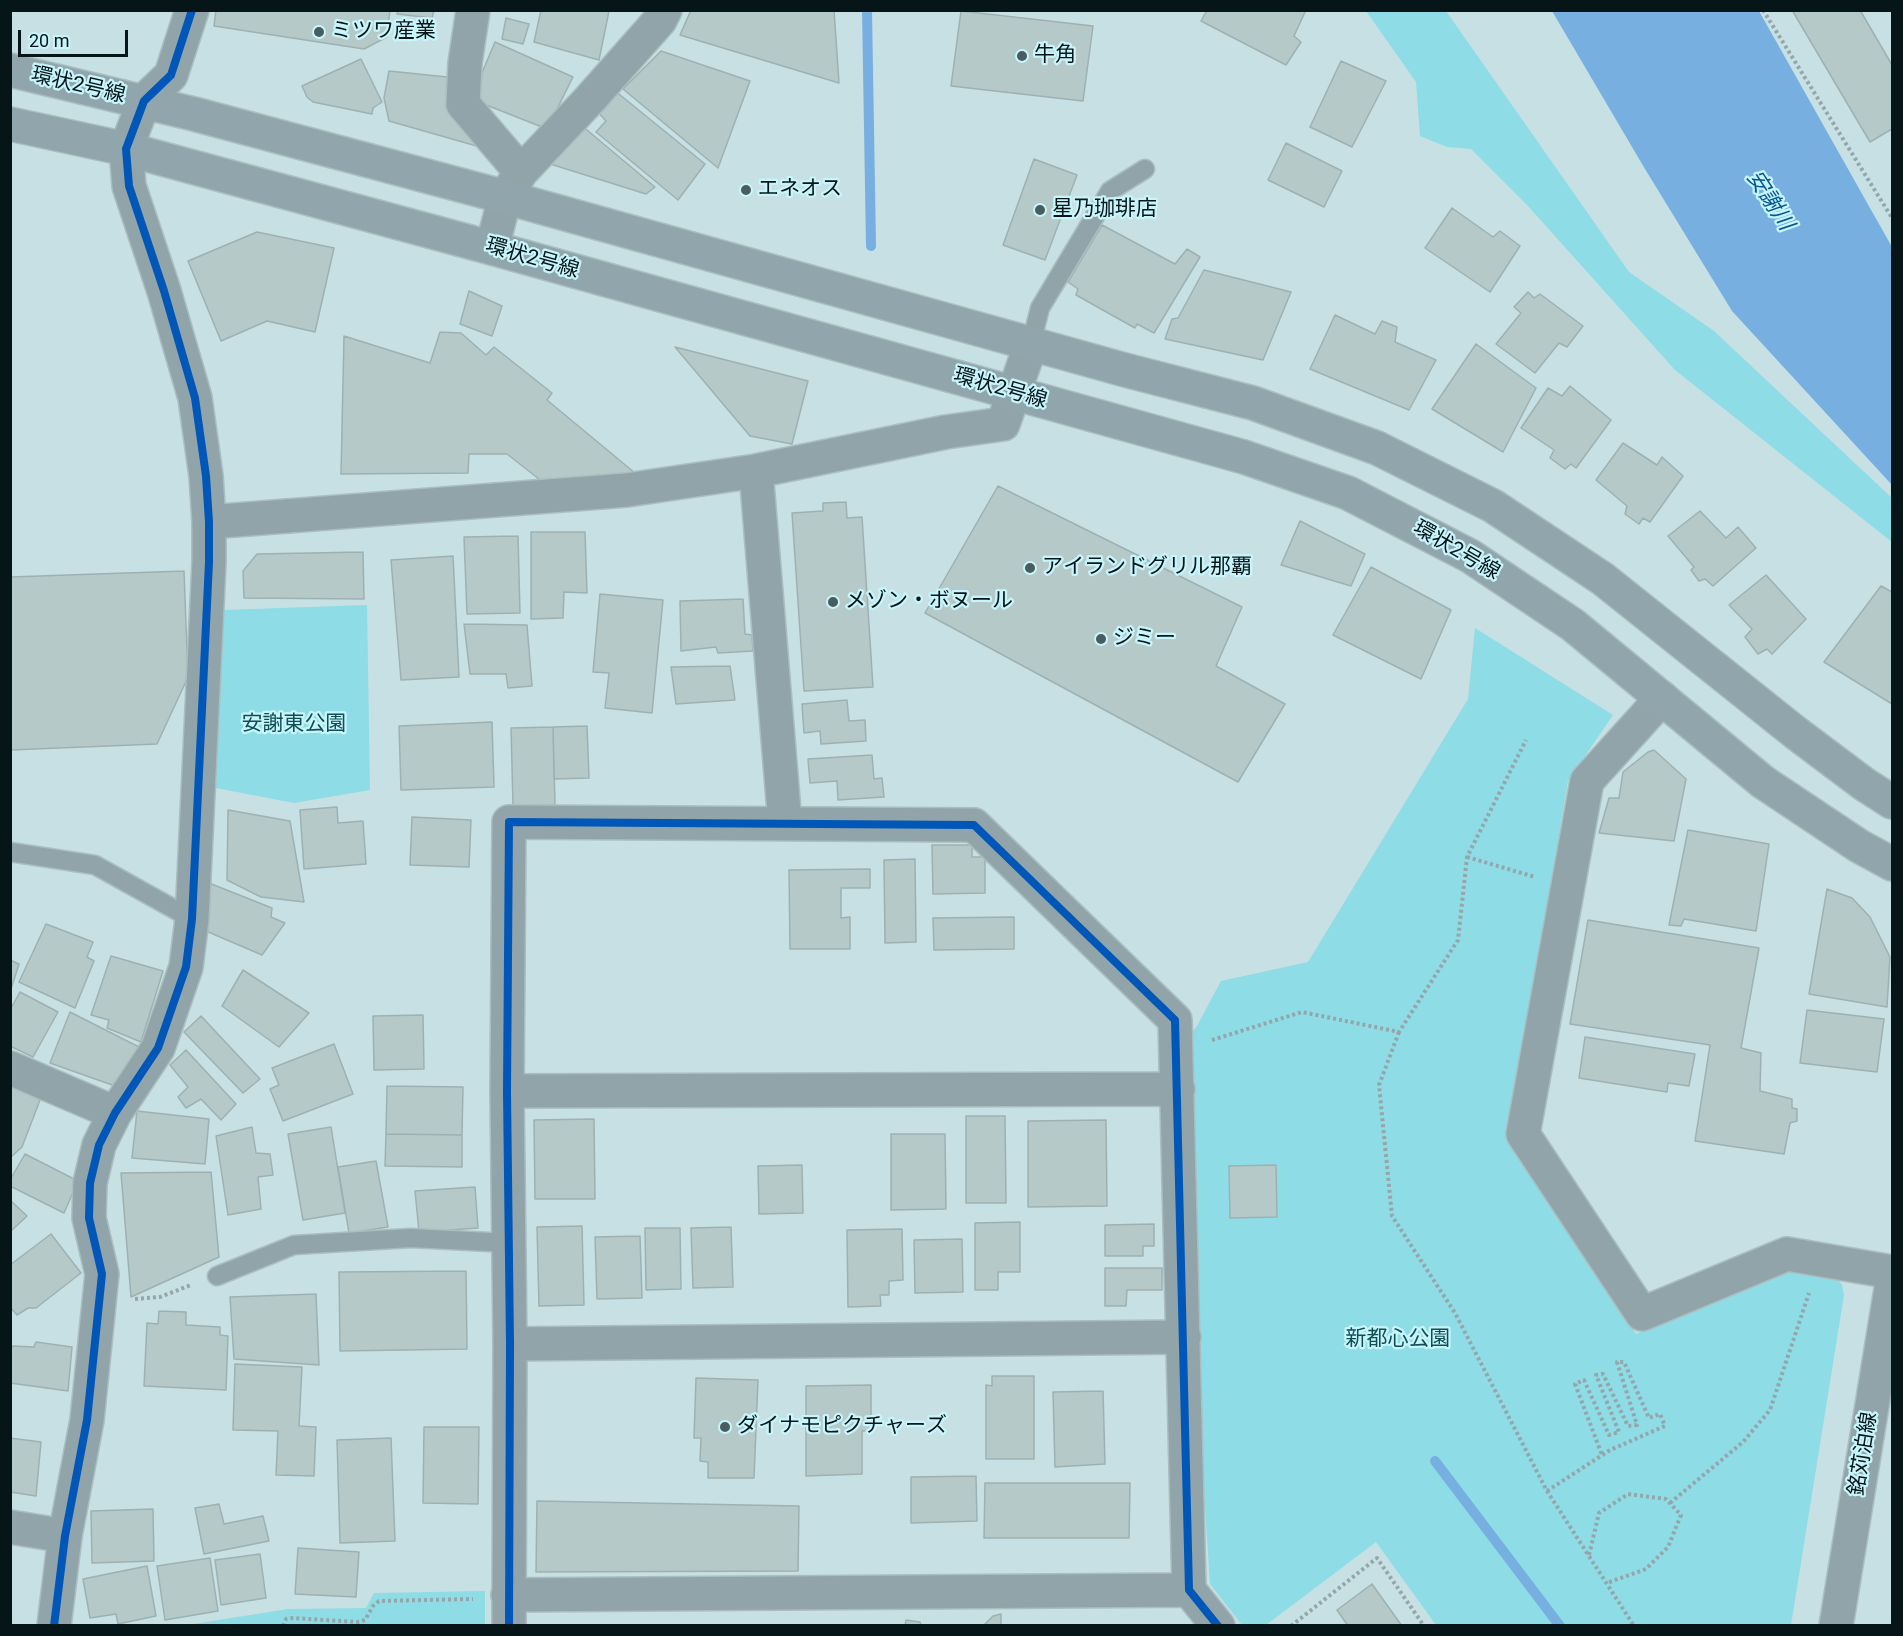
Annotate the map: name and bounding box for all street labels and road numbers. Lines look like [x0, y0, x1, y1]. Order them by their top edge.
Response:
street label: 環状2号線 [28, 63, 128, 109]
street label: 環状2号線 [482, 234, 582, 284]
street label: 環状2号線 [950, 364, 1050, 414]
street label: 環状2号線 [1408, 516, 1504, 586]
street label: 銘苅泊線 [1845, 1411, 1883, 1497]

